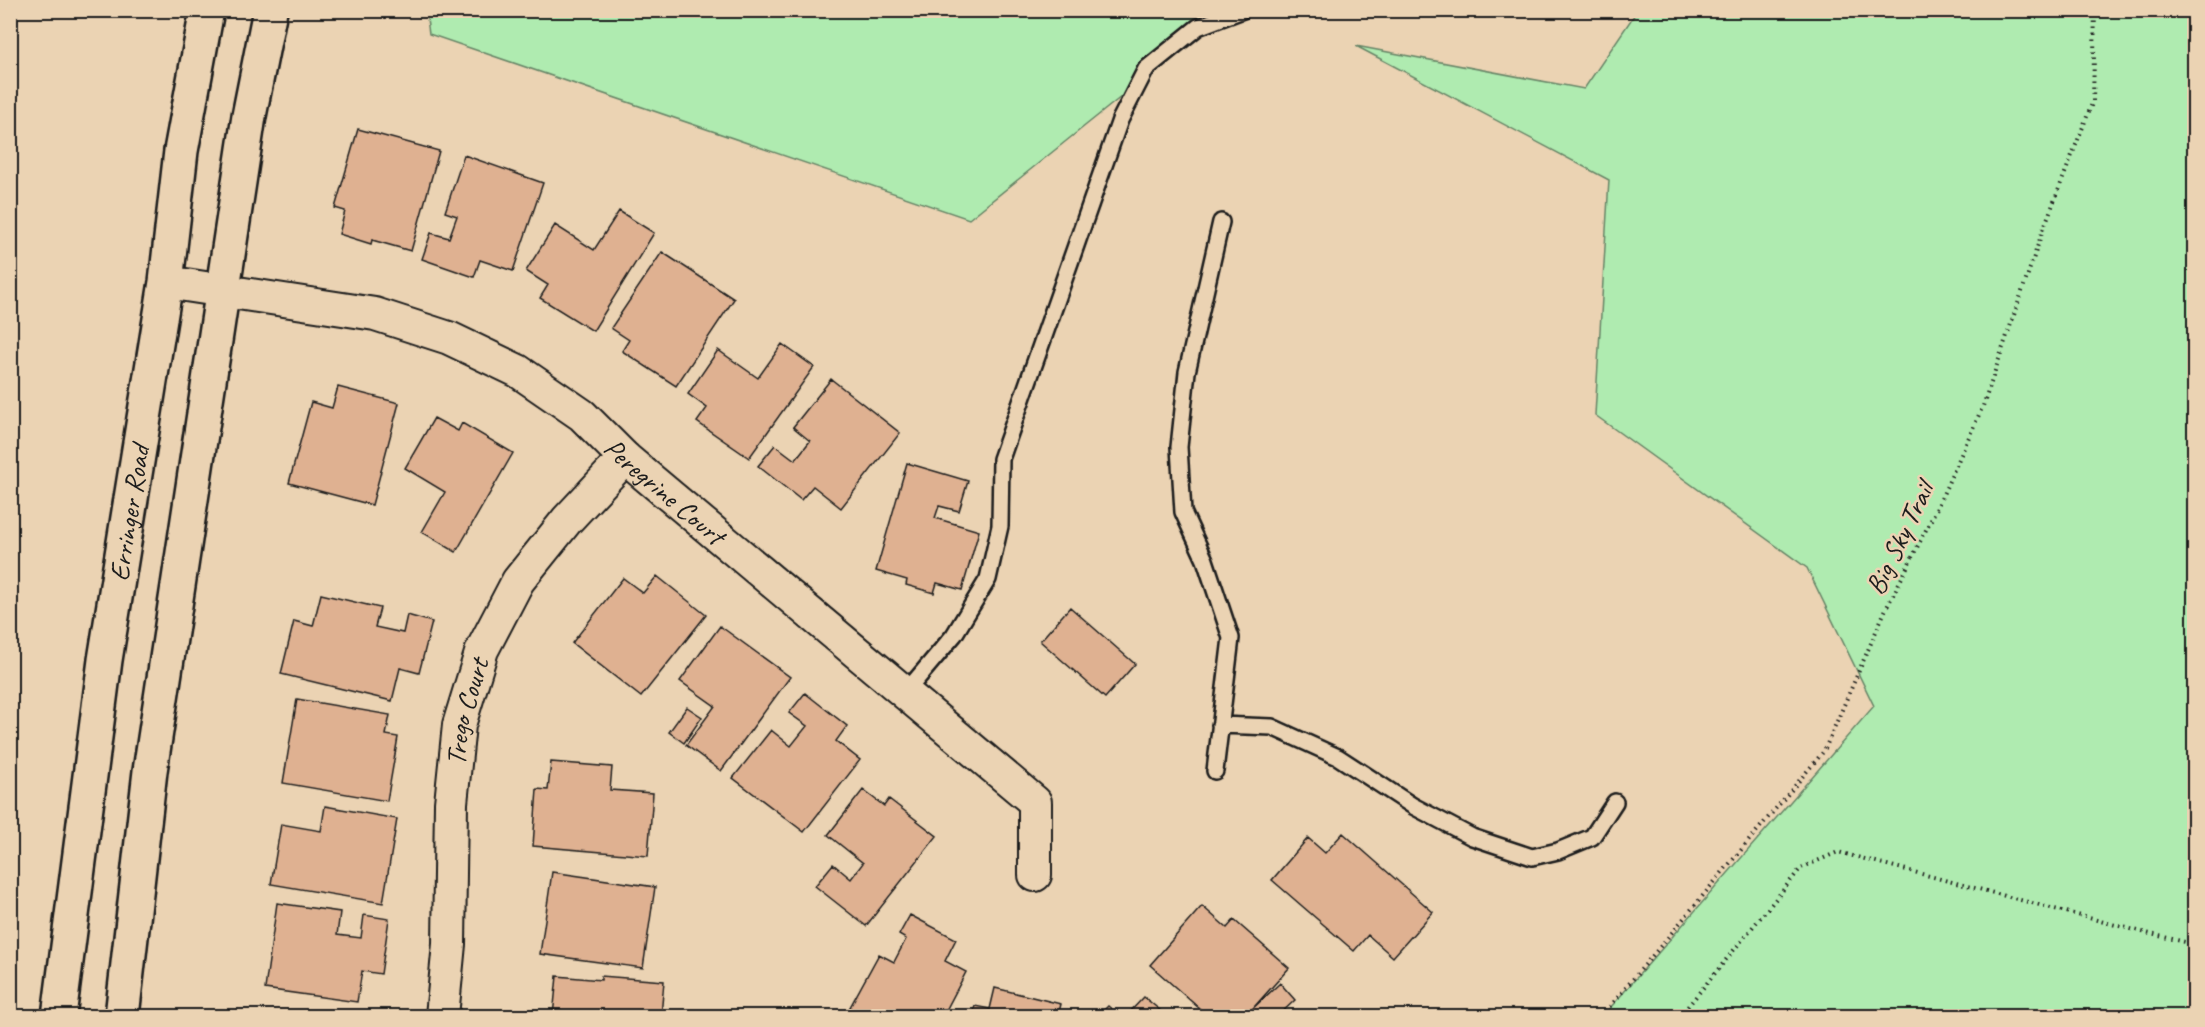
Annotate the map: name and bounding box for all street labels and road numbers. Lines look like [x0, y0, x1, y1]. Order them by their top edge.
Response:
street label: Peregrine Court [597, 430, 735, 555]
street label: Erringer Road [101, 439, 158, 583]
street label: Big Sky Trail [1857, 472, 1944, 600]
street label: Trego Court [438, 651, 497, 767]

